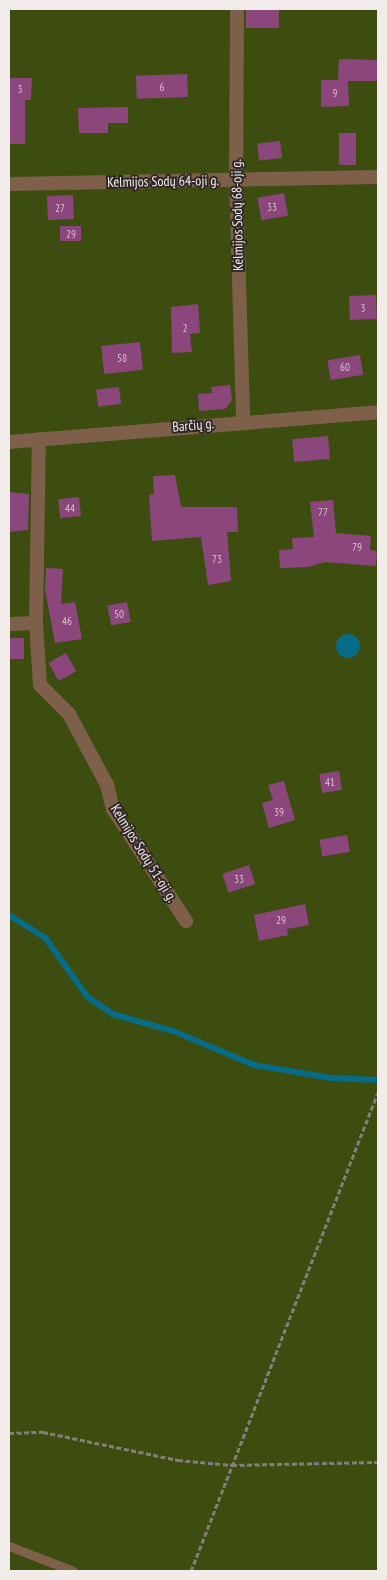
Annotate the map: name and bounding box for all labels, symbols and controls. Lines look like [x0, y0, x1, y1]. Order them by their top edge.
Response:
house number: 6 [160, 80, 164, 94]
house number: 3 [18, 82, 22, 96]
house number: 9 [333, 86, 337, 100]
street label: Kelmijos Sodų 68-oji g. [228, 159, 246, 271]
street label: Kelmijos Sodų 64-oji g. [107, 172, 219, 190]
house number: 33 [267, 200, 277, 214]
house number: 27 [55, 201, 65, 215]
house number: 29 [66, 227, 76, 241]
house number: 3 [361, 301, 365, 315]
house number: 2 [183, 321, 187, 335]
house number: 58 [117, 351, 127, 365]
house number: 60 [340, 360, 350, 374]
street label: Barčių g. [172, 415, 214, 435]
house number: 44 [65, 501, 75, 515]
house number: 77 [318, 505, 328, 519]
house number: 79 [352, 540, 362, 554]
house number: 73 [212, 552, 222, 566]
house number: 50 [114, 607, 124, 621]
house number: 46 [62, 614, 72, 628]
house number: 41 [325, 775, 335, 789]
street label: Kelmijos Sodų 51-oji g. [107, 801, 181, 905]
house number: 39 [274, 805, 284, 819]
house number: 33 [234, 872, 244, 886]
house number: 29 [276, 913, 286, 927]

